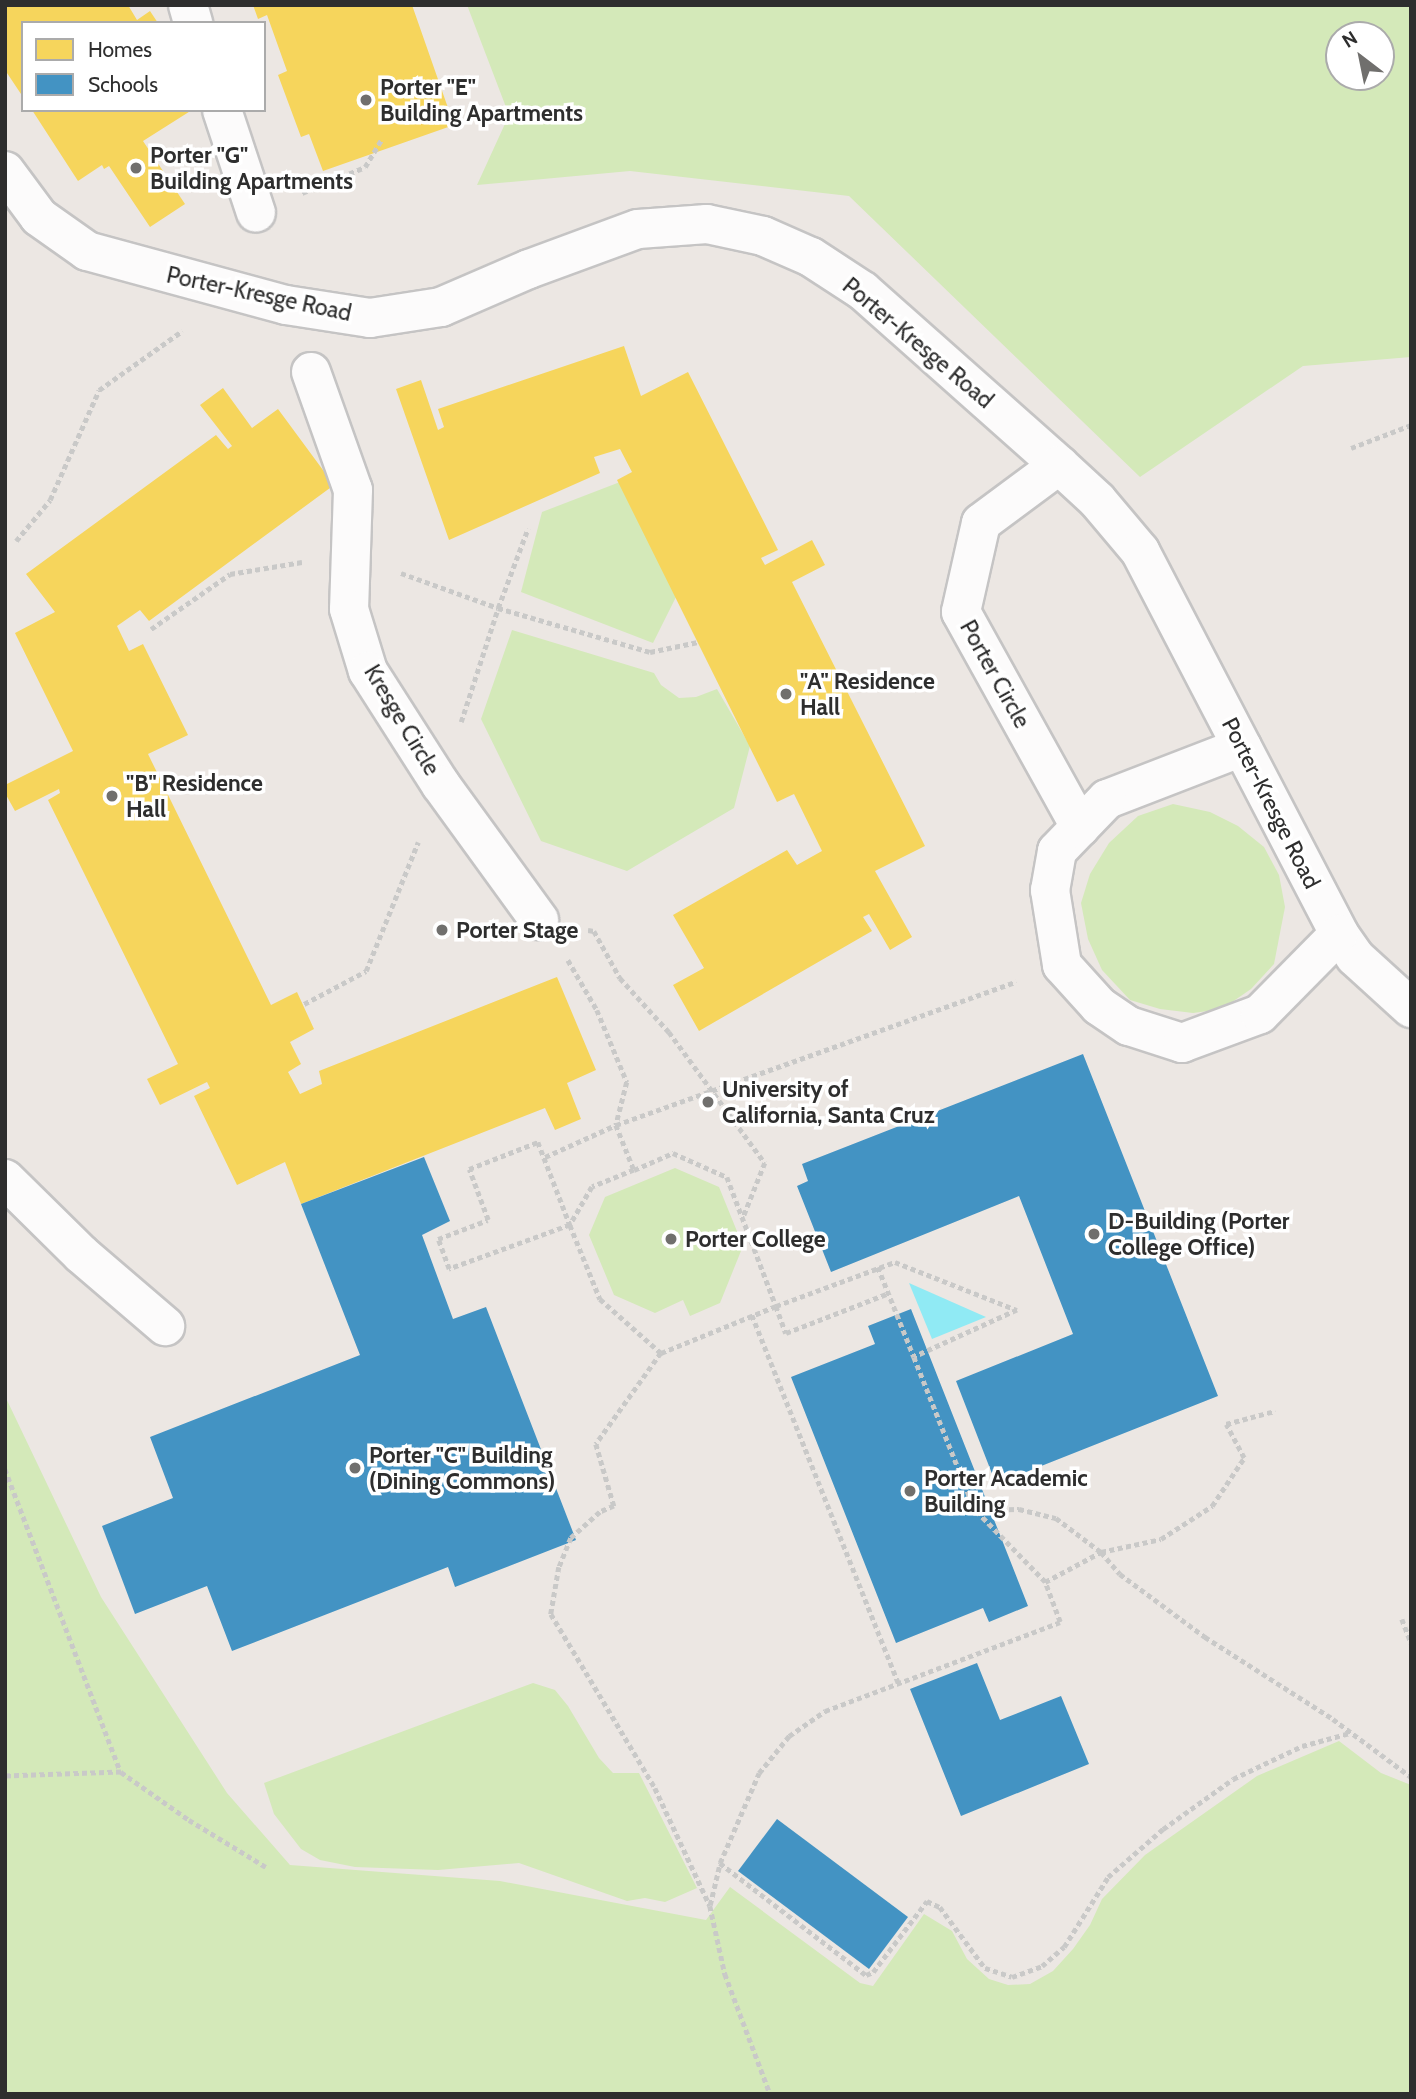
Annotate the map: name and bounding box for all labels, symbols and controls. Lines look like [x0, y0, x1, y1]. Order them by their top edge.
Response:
legend [21, 21, 266, 112]
north arrow [1325, 21, 1395, 91]
text: N [1338, 26, 1361, 53]
text: Homes [88, 37, 152, 62]
text: Schools [88, 72, 158, 97]
place label: Porter "E" Building Apartments [380, 73, 583, 127]
marker: Porter "E" Building Apartments [358, 92, 374, 108]
place label: Porter "G" Building Apartments [150, 141, 353, 195]
marker: Porter "G" Building Apartments [128, 160, 144, 176]
street label: Porter-Kresge Road [164, 261, 354, 327]
street label: Porter-Kresge Road [837, 272, 999, 414]
street label: Porter Circle [954, 615, 1036, 733]
street label: Kresge Circle [358, 660, 446, 780]
place label: "A" Residence Hall [800, 667, 935, 721]
marker: "A" Residence Hall [778, 686, 794, 702]
street label: Porter-Kresge Road [1216, 713, 1326, 893]
place label: "B" Residence Hall [126, 769, 263, 823]
marker: "B" Residence Hall [104, 788, 120, 804]
place label: Porter Stage [456, 916, 578, 944]
marker: Porter Stage [434, 922, 450, 938]
place label: University of California, Santa Cruz [722, 1075, 935, 1129]
marker: University of California, Santa Cruz [700, 1094, 716, 1110]
place label: D-Building (Porter College Office) [1108, 1207, 1289, 1261]
place label: Porter College [685, 1225, 826, 1253]
marker: D-Building (Porter College Office) [1086, 1226, 1102, 1242]
marker: Porter College [663, 1231, 679, 1247]
place label: Porter "C" Building (Dining Commons) [369, 1441, 555, 1495]
marker: Porter "C" Building (Dining Commons) [347, 1460, 363, 1476]
place label: Porter Academic Building [924, 1464, 1088, 1518]
marker: Porter Academic Building [902, 1483, 918, 1499]

